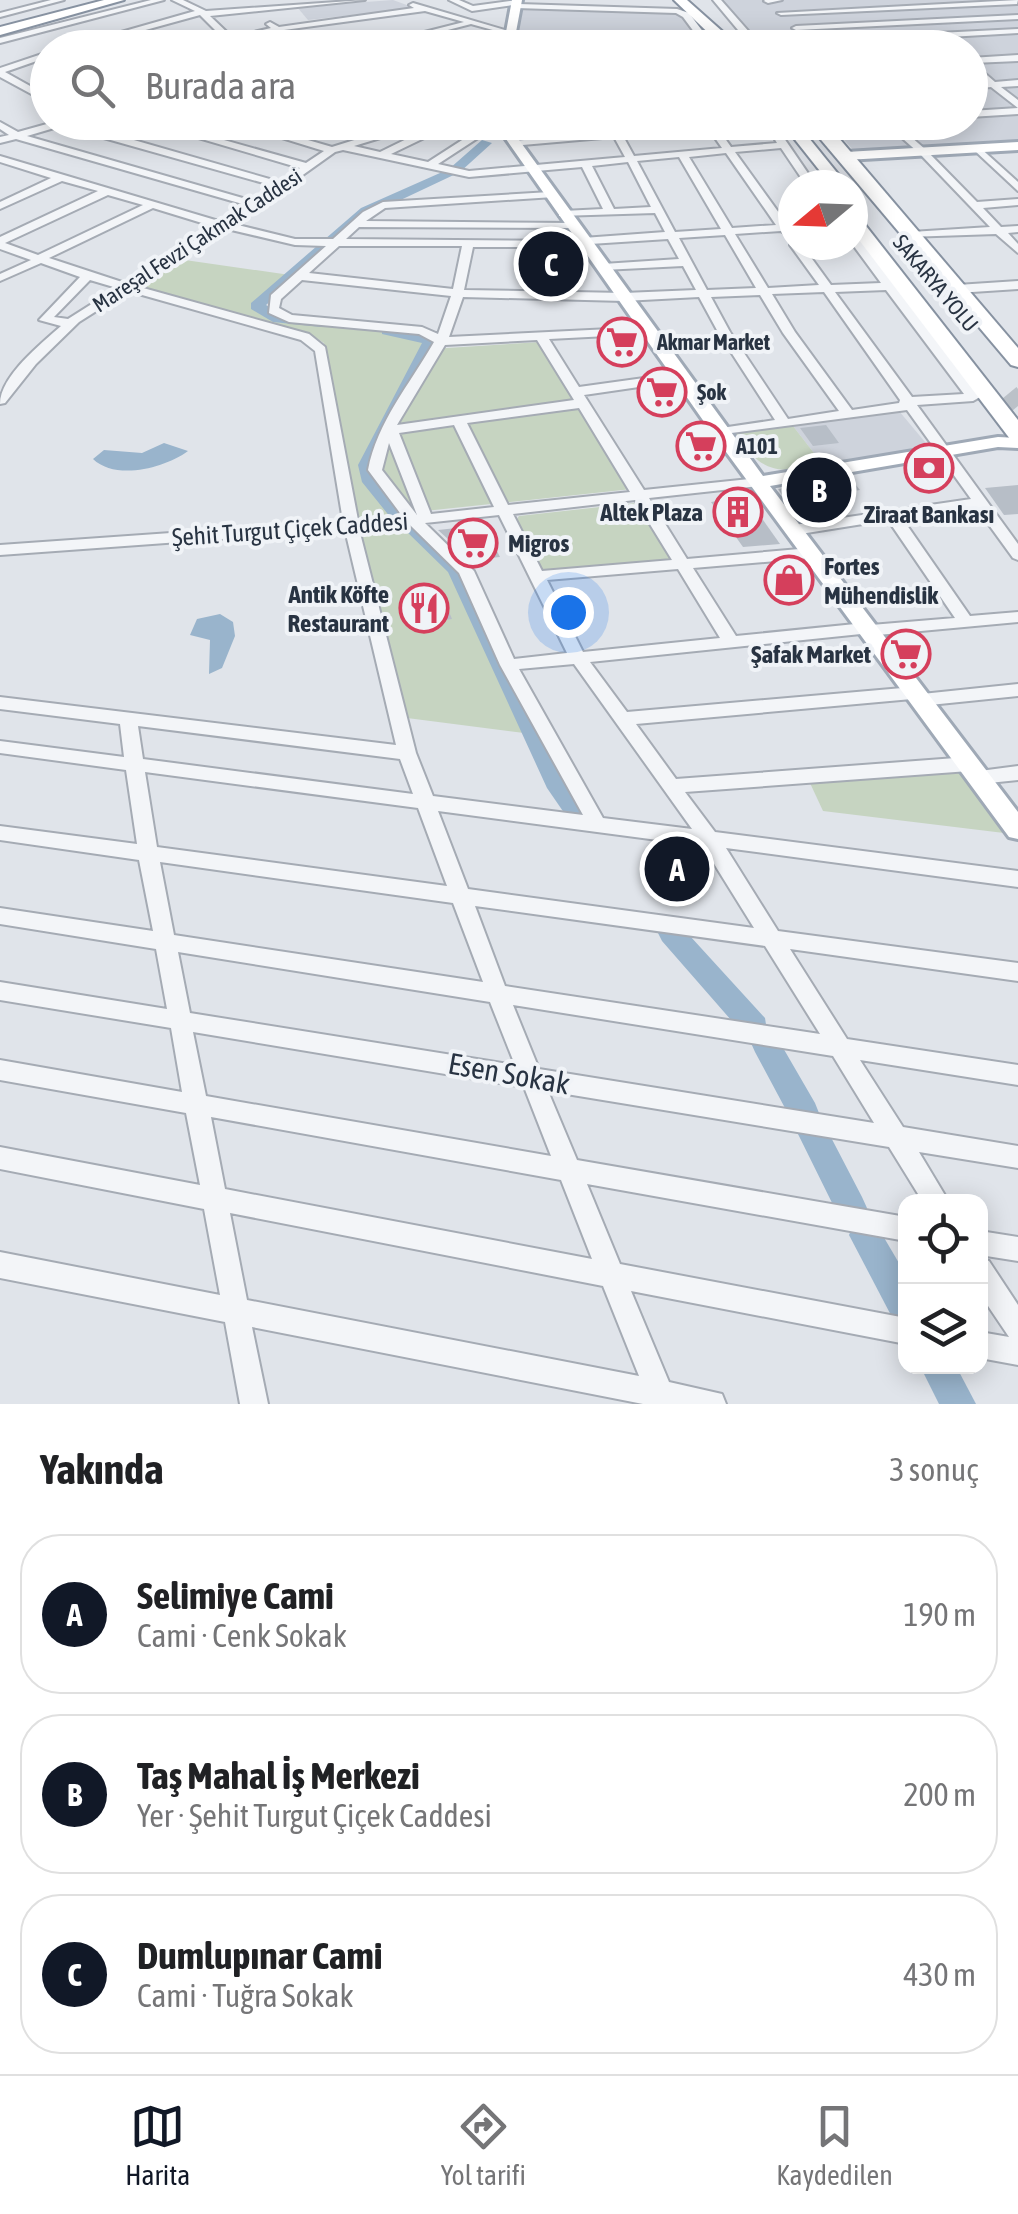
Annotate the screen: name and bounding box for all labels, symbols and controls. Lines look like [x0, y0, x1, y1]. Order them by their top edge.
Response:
search box [30, 30, 988, 140]
icon: search [65, 58, 120, 113]
text: Burada ara [145, 64, 296, 107]
street label: Mareşal Fevzi Çakmak Caddesi [88, 163, 306, 317]
north arrow [778, 170, 868, 260]
pin: C [518, 226, 584, 302]
street label: SAKARYA YOLU [888, 229, 984, 337]
supermarket icon: Akmar Market [596, 316, 648, 368]
place label: Akmar Market [656, 329, 771, 355]
supermarket icon: Şok [636, 366, 688, 418]
place label: Şok [697, 379, 727, 405]
supermarket icon: A101 [675, 420, 727, 472]
place label: A101 [735, 433, 778, 459]
bank icon: Ziraat Bankası [903, 442, 955, 494]
pin: B [786, 452, 852, 528]
building icon: Altek Plaza [712, 486, 764, 538]
place label: Altek Plaza [599, 498, 703, 526]
place label: Ziraat Bankası [864, 500, 994, 528]
street label: Şehit Turgut Çiçek Caddesi [171, 507, 409, 551]
supermarket icon: Migros [447, 517, 499, 569]
place label: Migros [508, 529, 569, 557]
place label: Fortes Mühendislik [824, 552, 939, 609]
shop icon: Fortes Mühendislik [763, 554, 815, 606]
place label: Antik Köfte Restaurant [288, 580, 390, 637]
restaurant icon: Antik Köfte Restaurant [398, 582, 450, 634]
your location [543, 587, 594, 638]
supermarket icon: Şafak Market [880, 628, 932, 680]
place label: Şafak Market [751, 640, 872, 668]
pin: A [644, 832, 710, 906]
street label: Esen Sokak [446, 1046, 572, 1100]
map controls [898, 1194, 988, 1374]
button: locate [898, 1194, 988, 1284]
button: layers [898, 1284, 988, 1374]
text: Yakında [40, 1445, 163, 1493]
text: 3 sonuç [889, 1451, 978, 1488]
text: Selimiye Cami [137, 1574, 334, 1617]
text: A [67, 1596, 82, 1633]
text: 190 m [903, 1596, 976, 1633]
text: Cami · Cenk Sokak [137, 1617, 347, 1654]
text: Taş Mahal İş Merkezi [137, 1754, 420, 1797]
text: B [67, 1776, 82, 1813]
text: 200 m [903, 1776, 976, 1813]
text: Yer · Şehit Turgut Çiçek Caddesi [137, 1797, 492, 1834]
text: Dumlupınar Cami [137, 1934, 383, 1977]
text: C [67, 1956, 82, 1993]
text: 430 m [903, 1956, 976, 1993]
text: Cami · Tuğra Sokak [137, 1977, 354, 2014]
tab: Harita [125, 2099, 190, 2191]
tab: Yol tarifi [441, 2099, 526, 2191]
tab: Kaydedilen [776, 2099, 893, 2191]

